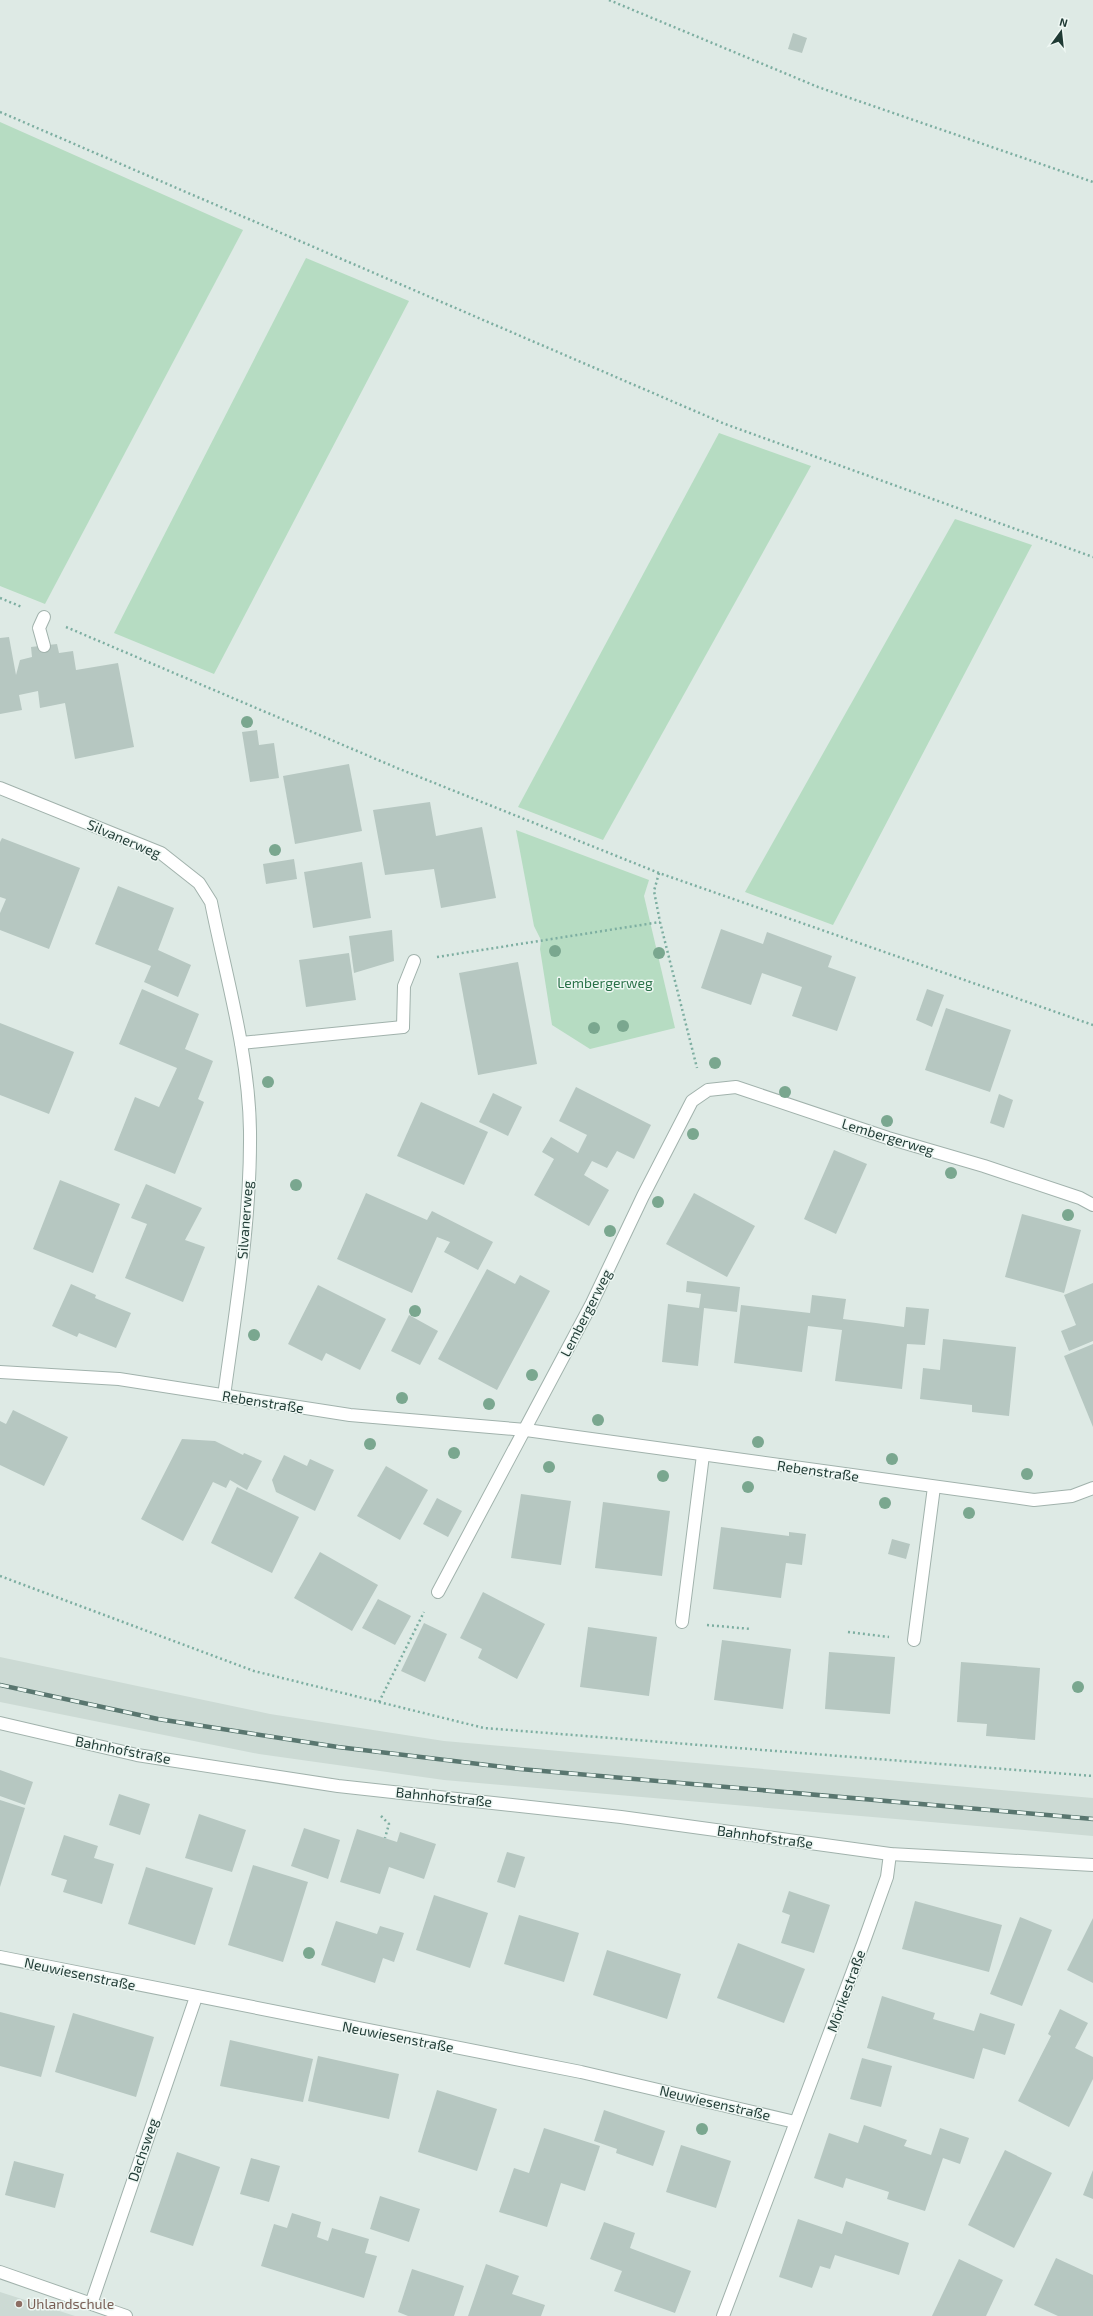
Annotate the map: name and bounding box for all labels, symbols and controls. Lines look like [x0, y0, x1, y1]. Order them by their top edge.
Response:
north arrow [1041, 12, 1081, 52]
text: N [1058, 15, 1069, 29]
street label: Silvanerweg [85, 815, 164, 862]
park label: Lembergerweg [557, 974, 653, 991]
street label: Lembergerweg [840, 1114, 937, 1159]
street label: Silvanerweg [233, 1180, 256, 1260]
street label: Lembergerweg [556, 1266, 615, 1359]
street label: Rebenstraße [221, 1387, 305, 1416]
street label: Rebenstraße [776, 1456, 860, 1485]
street label: Bahnhofstraße [74, 1732, 172, 1767]
street label: Bahnhofstraße [395, 1783, 493, 1810]
street label: Bahnhofstraße [716, 1821, 814, 1852]
street label: Mörikestraße [823, 1947, 868, 2034]
street label: Neuwiesenstraße [23, 1953, 137, 1994]
street label: Neuwiesenstraße [341, 2017, 455, 2056]
street label: Neuwiesenstraße [658, 2081, 772, 2124]
street label: Dachsweg [124, 2116, 161, 2184]
place label: Uhlandschule [27, 2295, 114, 2312]
marker: Uhlandschule [14, 2299, 24, 2309]

